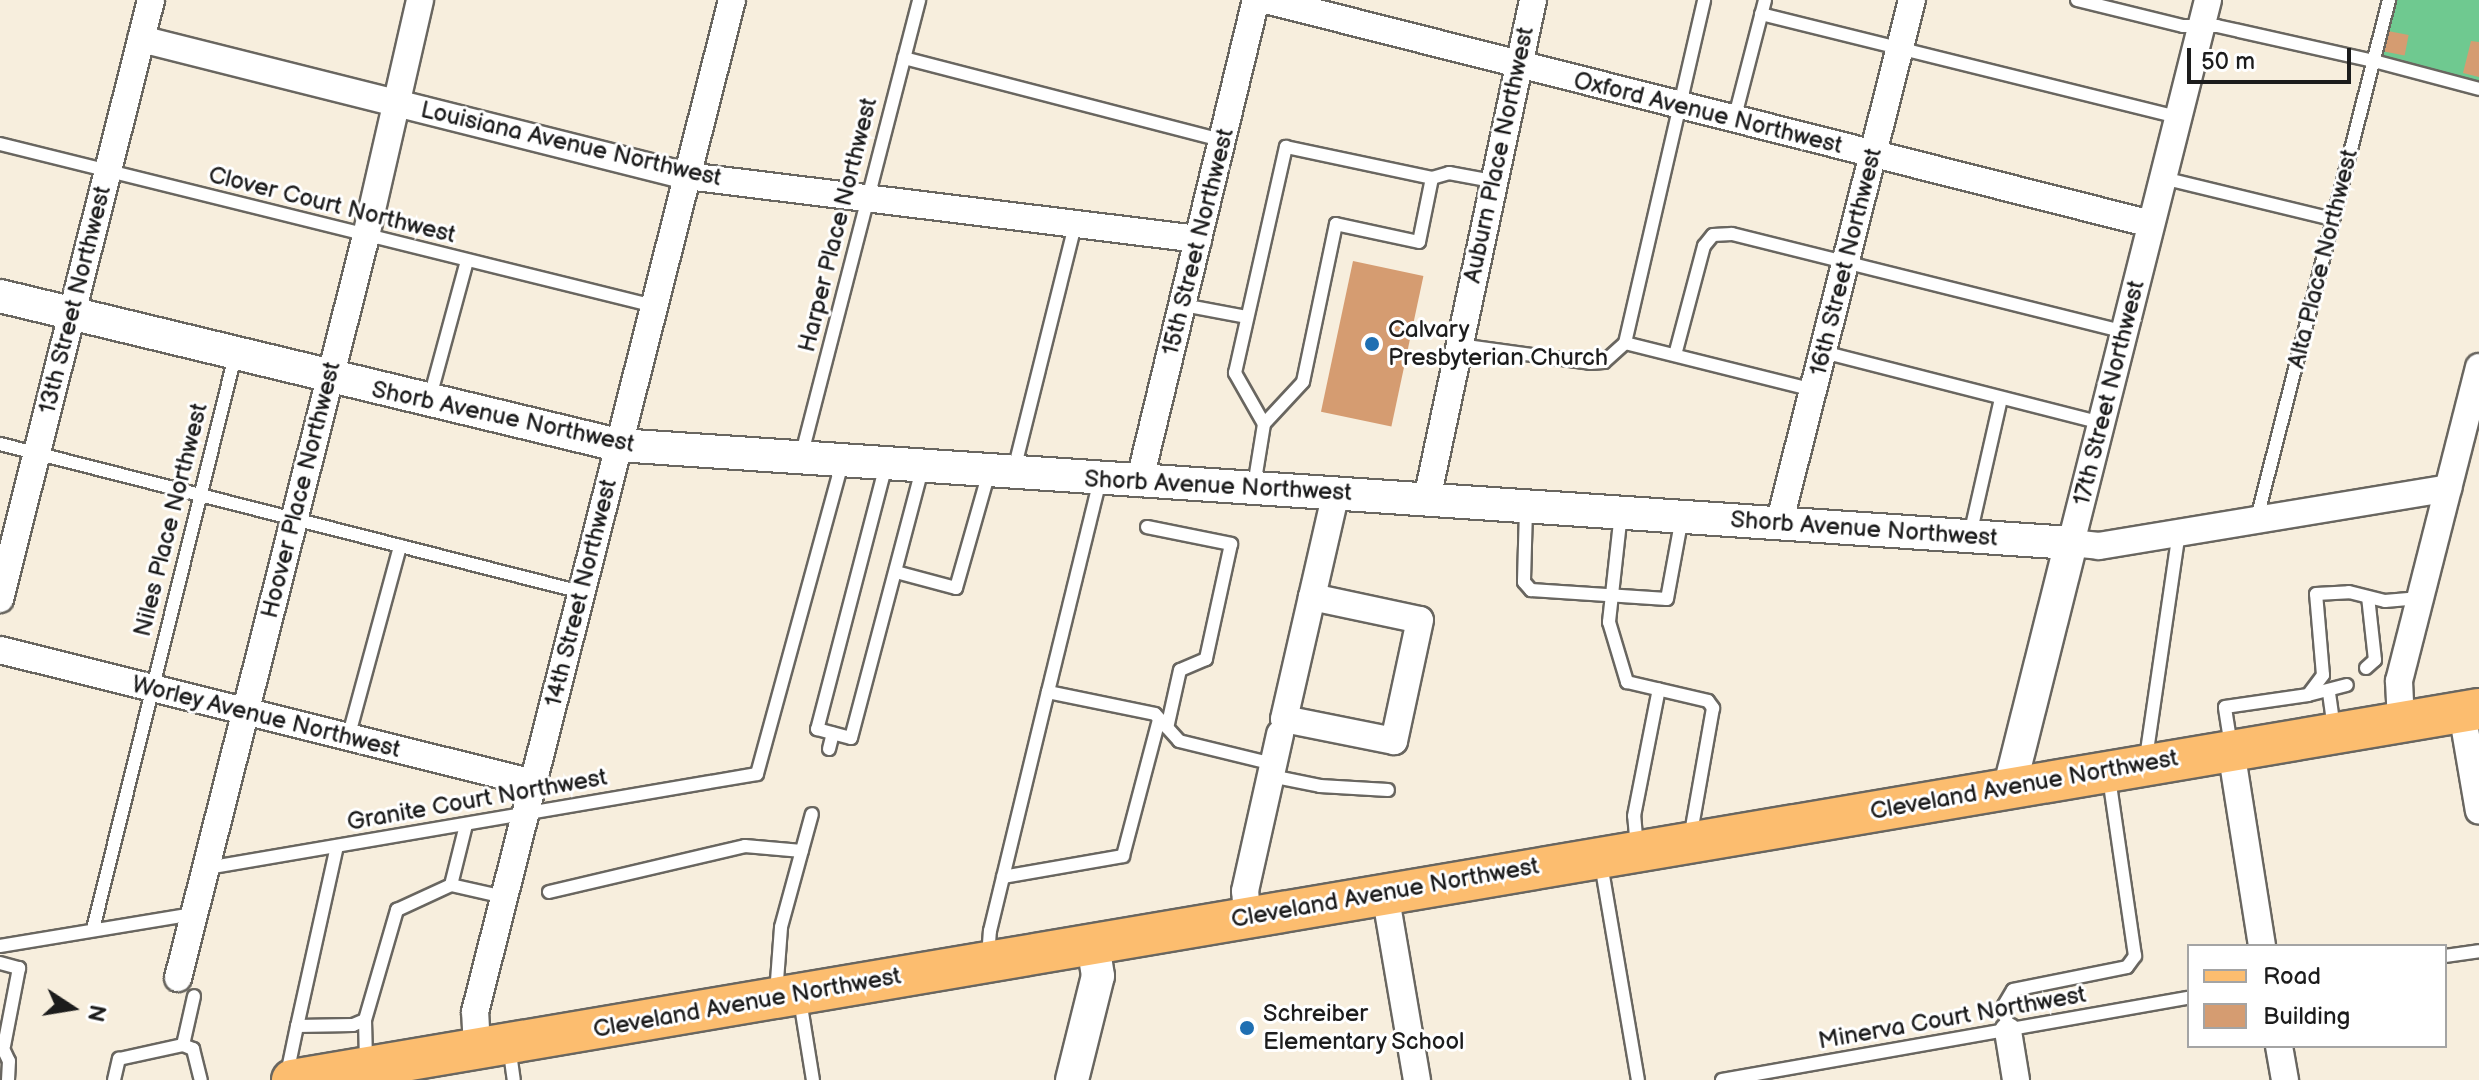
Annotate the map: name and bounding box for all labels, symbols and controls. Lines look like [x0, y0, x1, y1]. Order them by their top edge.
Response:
street label: Auburn Place Northwest [1458, 24, 1540, 286]
scale bar [2191, 32, 2355, 82]
text: 50 m [2201, 47, 2255, 76]
street label: Oxford Avenue Northwest [1571, 66, 1845, 160]
street label: Louisiana Avenue Northwest [418, 95, 724, 193]
street label: Harper Place Northwest [792, 95, 884, 355]
street label: 15th Street Northwest [1156, 125, 1240, 359]
street label: 16th Street Northwest [1804, 145, 1888, 379]
street label: Alta Place Northwest [2282, 147, 2364, 371]
street label: Clover Court Northwest [206, 160, 458, 250]
street label: 13th Street Northwest [33, 183, 117, 417]
street label: 17th Street Northwest [2067, 277, 2151, 509]
place label: Calvary Presbyterian Church [1388, 316, 1608, 372]
marker: Calvary Presbyterian Church [1363, 335, 1381, 353]
street label: Hoover Place Northwest [255, 359, 347, 621]
street label: Shorb Avenue Northwest [369, 375, 637, 459]
street label: Niles Place Northwest [128, 400, 214, 640]
street label: Shorb Avenue Northwest [1084, 465, 1352, 507]
street label: 14th Street Northwest [539, 476, 623, 710]
street label: Shorb Avenue Northwest [1730, 505, 1998, 553]
street label: Worley Avenue Northwest [128, 670, 404, 764]
street label: Cleveland Avenue Northwest [1868, 744, 2180, 826]
street label: Granite Court Northwest [345, 763, 609, 837]
street label: Cleveland Avenue Northwest [1229, 852, 1541, 934]
legend [2187, 944, 2447, 1048]
street label: Cleveland Avenue Northwest [591, 962, 903, 1044]
text: Road [2263, 962, 2321, 991]
north arrow [32, 968, 112, 1048]
street label: Minerva Court Northwest [1816, 980, 2088, 1056]
place label: Schreiber Elementary School [1263, 1000, 1466, 1056]
text: N [81, 1002, 111, 1024]
text: Building [2263, 1002, 2350, 1031]
marker: Schreiber Elementary School [1238, 1019, 1256, 1037]

